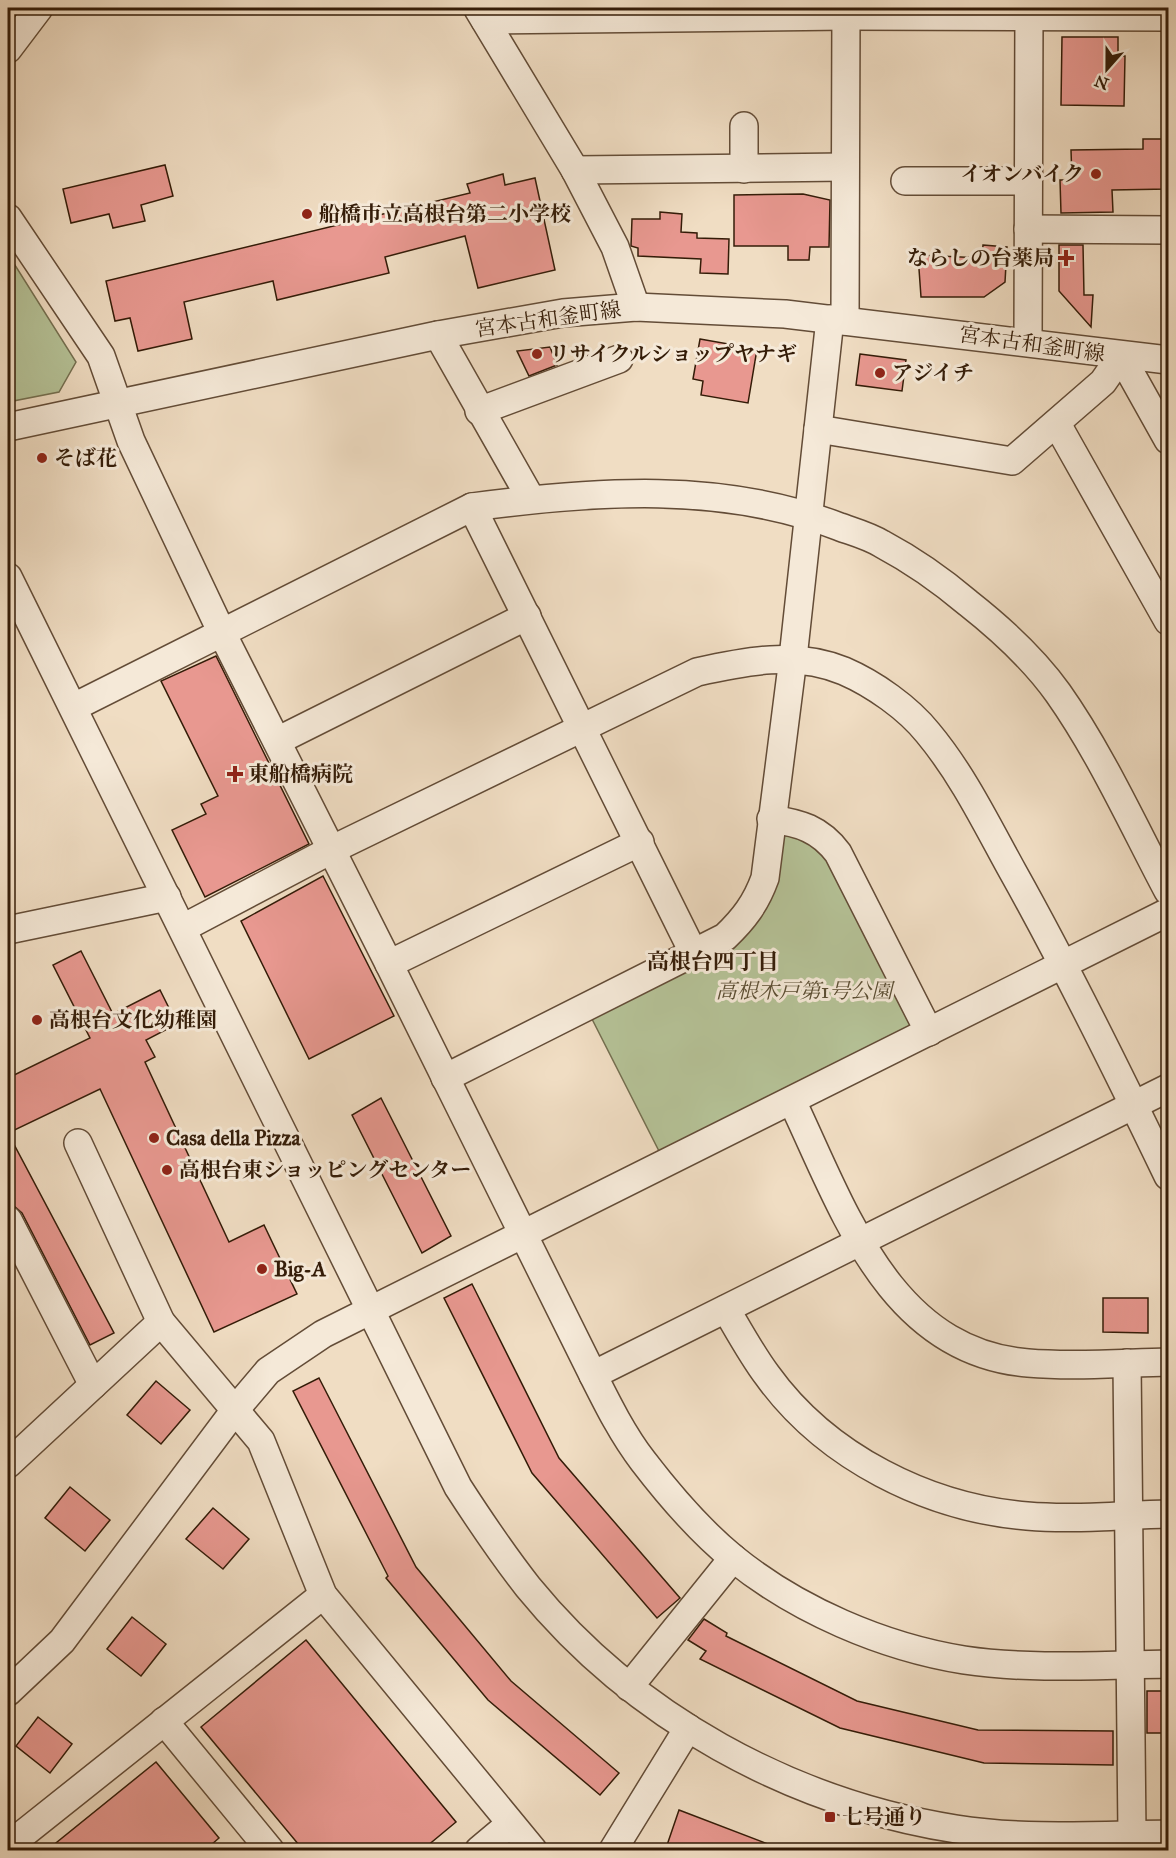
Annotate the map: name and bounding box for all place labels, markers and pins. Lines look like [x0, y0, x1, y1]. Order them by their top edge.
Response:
place label: イオンバイク [961, 161, 1084, 187]
marker: イオンバイク [1089, 167, 1103, 181]
place label: 船橋市立高根台第二小学校 [319, 201, 571, 227]
marker: 船橋市立高根台第二小学校 [300, 207, 314, 221]
place label: ならしの台薬局 [907, 245, 1054, 271]
marker: ならしの台薬局 [1059, 251, 1073, 265]
place label: リサイクルショップヤナギ [549, 341, 797, 367]
marker: リサイクルショップヤナギ [530, 347, 544, 361]
place label: アジイチ [892, 360, 974, 386]
marker: アジイチ [873, 366, 887, 380]
place label: そば花 [54, 445, 117, 471]
marker: そば花 [35, 451, 49, 465]
place label: 東船橋病院 [248, 761, 353, 787]
marker: 東船橋病院 [226, 765, 244, 783]
place label: 高根台文化幼稚園 [49, 1007, 217, 1033]
marker: 高根台文化幼稚園 [30, 1013, 44, 1027]
place label: Casa della Pizza [166, 1125, 301, 1151]
marker: Casa della Pizza [147, 1131, 161, 1145]
place label: 高根台東ショッピングセンター [179, 1157, 471, 1183]
marker: 高根台東ショッピングセンター [160, 1163, 174, 1177]
place label: Big-A [274, 1256, 327, 1282]
marker: Big-A [255, 1262, 269, 1276]
place label: 七号通り [842, 1804, 926, 1830]
marker: 七号通り [823, 1810, 837, 1824]

